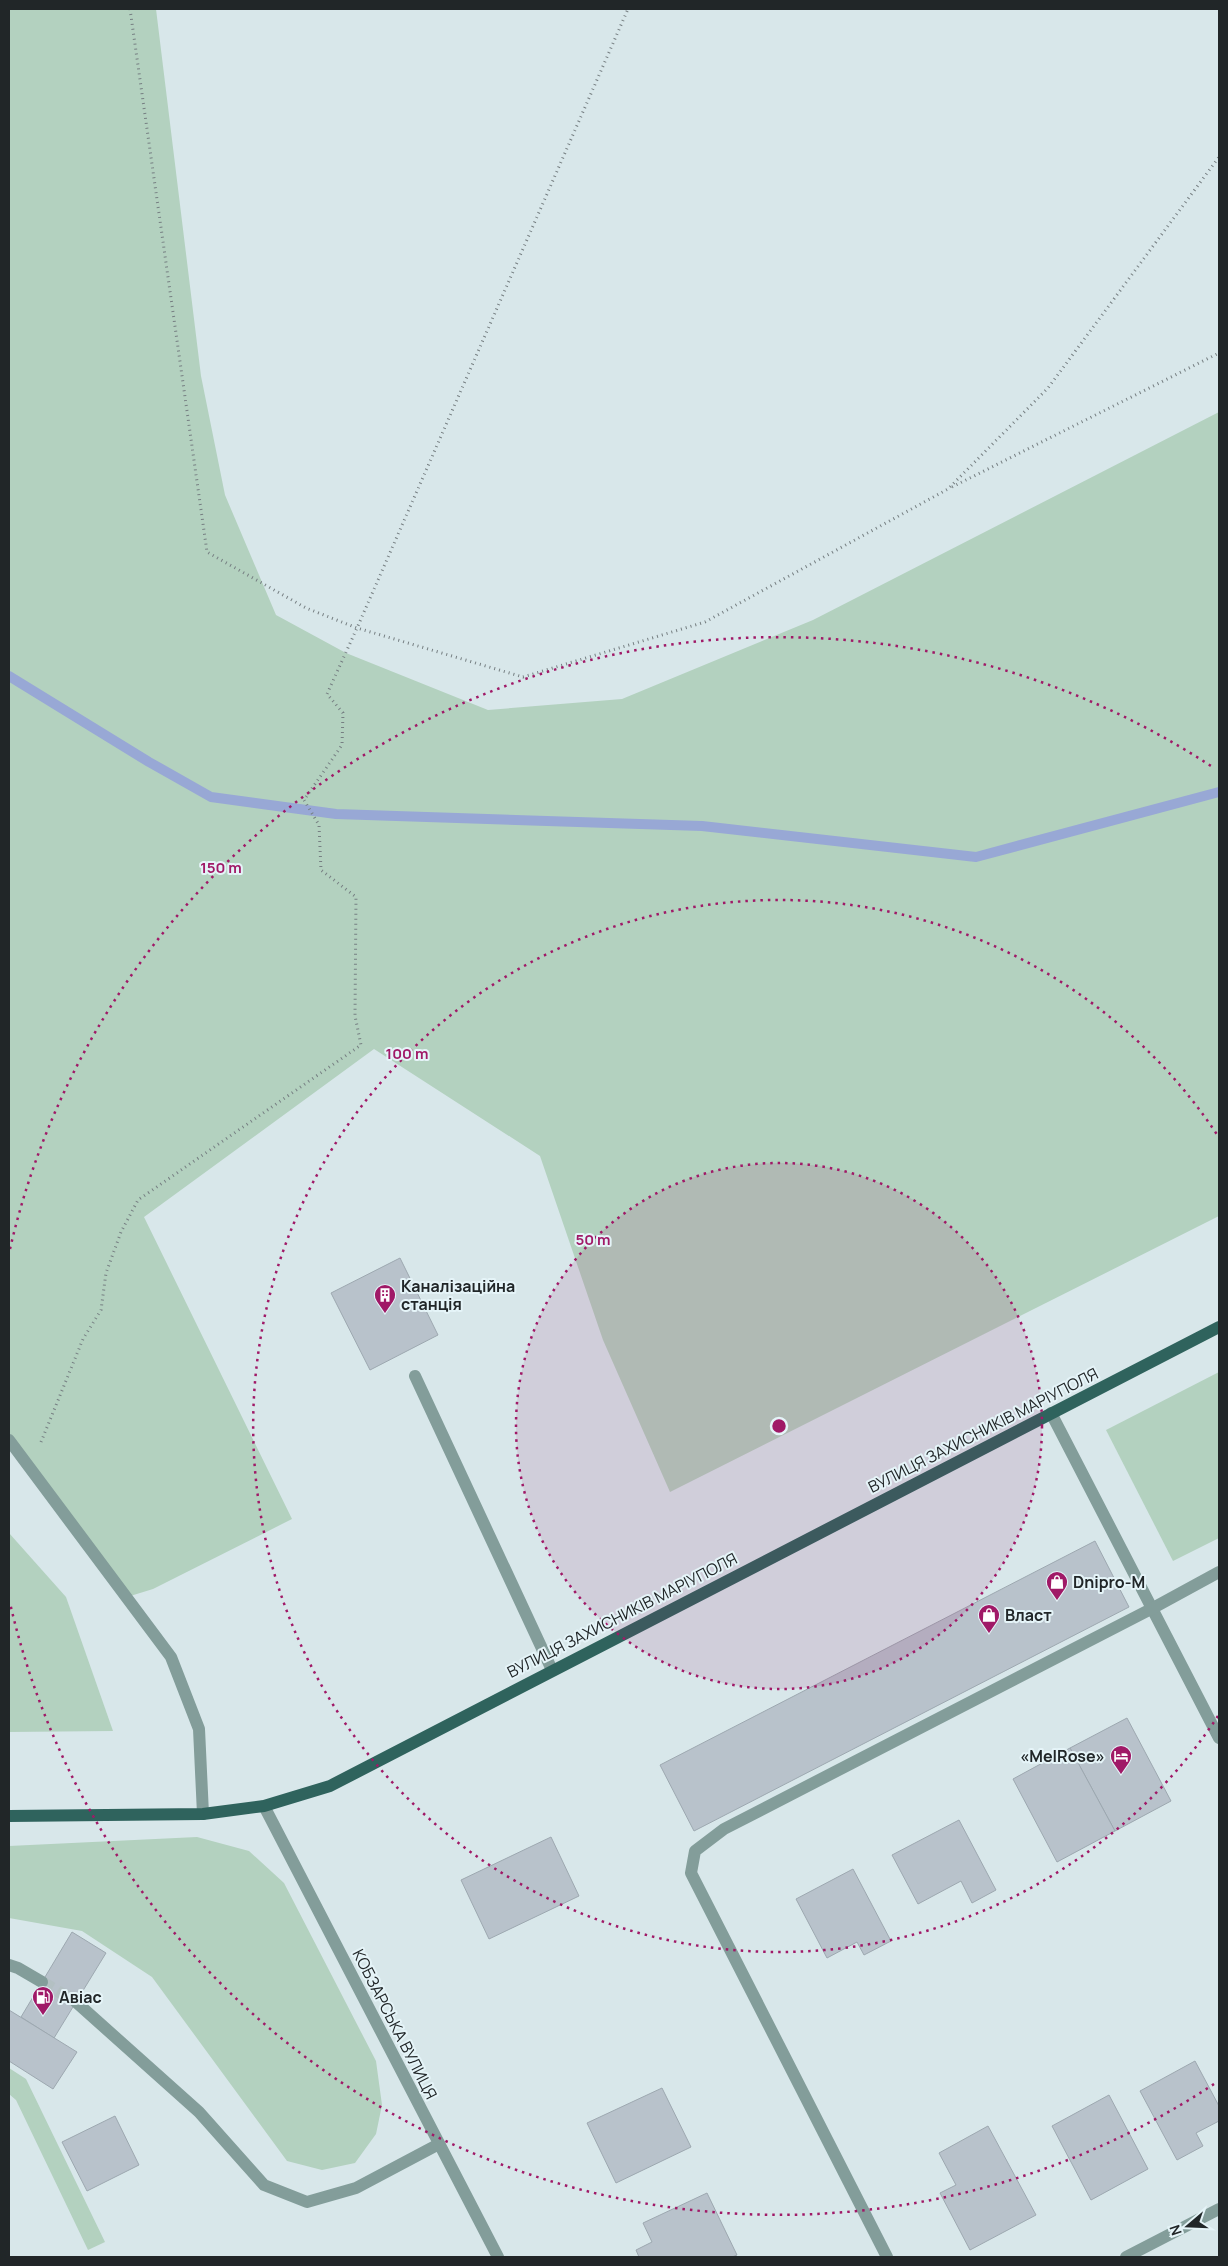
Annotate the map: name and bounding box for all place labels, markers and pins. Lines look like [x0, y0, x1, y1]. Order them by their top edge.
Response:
place label: Каналізаційна станція [401, 1275, 515, 1315]
building icon: Каналізаційна станція [373, 1283, 397, 1314]
centre of rings [770, 1417, 788, 1435]
shop icon: Dnipro-M [1045, 1570, 1069, 1601]
place label: Dnipro-M [1073, 1571, 1145, 1593]
shop icon: Власт [977, 1603, 1001, 1634]
place label: Власт [1005, 1604, 1052, 1626]
hotel icon: «MelRose» [1109, 1744, 1133, 1775]
place label: «MelRose» [1020, 1745, 1105, 1767]
fuel station icon: Авіас [31, 1985, 55, 2016]
place label: Авіас [59, 1986, 102, 2008]

